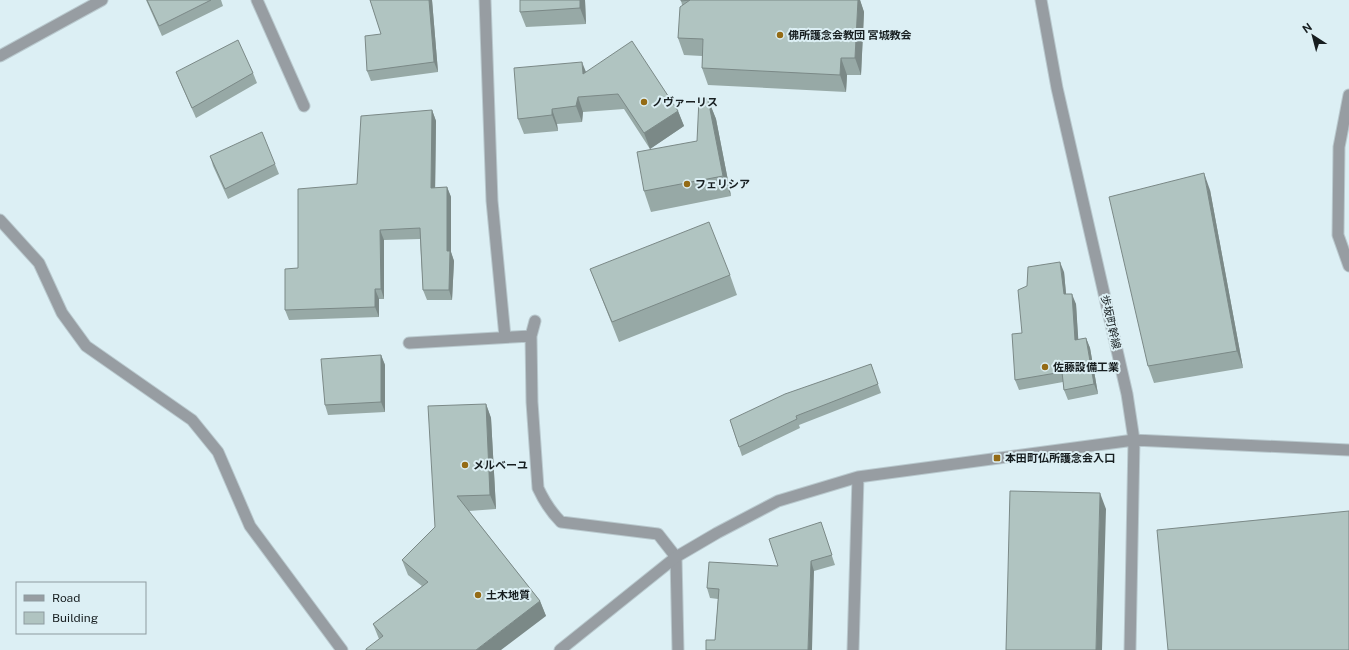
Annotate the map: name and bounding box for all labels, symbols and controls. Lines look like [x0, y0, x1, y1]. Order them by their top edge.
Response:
north arrow [1293, 16, 1333, 56]
text: N [1300, 21, 1314, 35]
place label: 佛所護念会教団 宮城教会 [788, 29, 911, 41]
marker: 佛所護念会教団 宮城教会 [775, 30, 785, 40]
place label: ノヴァーリス [652, 96, 718, 108]
marker: ノヴァーリス [639, 97, 649, 107]
place label: フェリシア [695, 178, 750, 190]
marker: フェリシア [682, 179, 692, 189]
street label: 歩坂町幹線 [1099, 294, 1123, 350]
place label: 佐藤設備工業 [1053, 361, 1119, 373]
marker: 佐藤設備工業 [1040, 362, 1050, 372]
place label: 本田町仏所護念会入口 [1005, 452, 1115, 464]
marker: 本田町仏所護念会入口 [992, 453, 1002, 463]
place label: メルベーユ [473, 459, 528, 471]
marker: メルベーユ [460, 460, 470, 470]
legend [16, 582, 146, 634]
place label: 土木地質 [486, 589, 530, 601]
marker: 土木地質 [473, 590, 483, 600]
text: Road [52, 591, 80, 605]
text: Building [52, 611, 98, 625]

